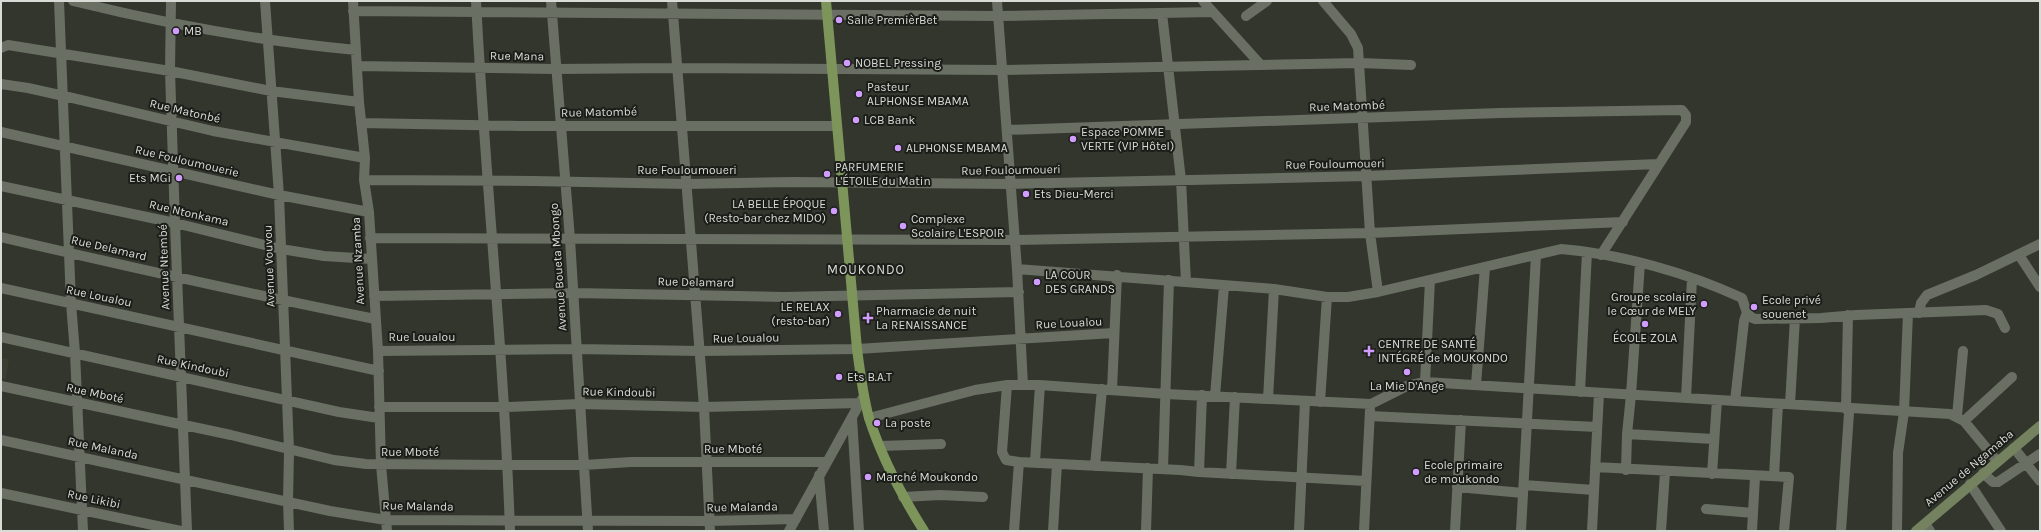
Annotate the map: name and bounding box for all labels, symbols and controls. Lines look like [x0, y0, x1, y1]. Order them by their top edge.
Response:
place label: Salle PremièrBet [847, 13, 938, 27]
marker: Salle PremièrBet [834, 15, 844, 25]
place label: MB [184, 24, 202, 38]
marker: MB [171, 26, 181, 36]
street label: Rue Mana [490, 49, 544, 63]
place label: NOBEL Pressing [855, 56, 941, 70]
marker: NOBEL Pressing [842, 58, 852, 68]
place label: Pasteur ALPHONSE MBAMA [867, 80, 969, 108]
marker: Pasteur ALPHONSE MBAMA [854, 89, 864, 99]
street label: Rue Matonbé [148, 96, 222, 126]
street label: Rue Matombé [1309, 98, 1385, 114]
street label: Rue Matombé [561, 104, 637, 120]
place label: LCB Bank [864, 113, 916, 127]
marker: LCB Bank [851, 115, 861, 125]
place label: Espace POMME VERTE (VIP Hôtel) [1081, 125, 1174, 153]
marker: Espace POMME VERTE (VIP Hôtel) [1068, 134, 1078, 144]
place label: ALPHONSE MBAMA [906, 141, 1008, 155]
street label: Rue Fouloumouerie [134, 142, 240, 180]
marker: ALPHONSE MBAMA [893, 143, 903, 153]
street label: Rue Fouloumoueri [1285, 156, 1385, 172]
place label: PARFUMERIE L'ÉTOILE du Matin [835, 160, 931, 188]
street label: Rue Fouloumoueri [961, 162, 1061, 178]
street label: Rue Fouloumoueri [637, 163, 737, 177]
marker: PARFUMERIE L'ÉTOILE du Matin [822, 169, 832, 179]
place label: Ets MGi [129, 171, 171, 185]
marker: Ets MGi [174, 173, 184, 183]
place label: Ets Dieu-Merci [1034, 187, 1114, 201]
marker: Ets Dieu-Merci [1021, 189, 1031, 199]
place label: LA BELLE ÉPOQUE (Resto-bar chez MIDO) [704, 196, 826, 225]
street label: Rue Ntonkama [148, 197, 230, 229]
street label: Avenue Boueta Mbongo [547, 203, 569, 331]
marker: LA BELLE ÉPOQUE (Resto-bar chez MIDO) [829, 206, 839, 216]
place label: Complexe Scolaire L'ESPOIR [911, 212, 1004, 240]
street label: Avenue Nzamba [349, 217, 367, 305]
marker: Complexe Scolaire L'ESPOIR [898, 221, 908, 231]
street label: Avenue Ntembé [156, 224, 172, 310]
street label: Avenue Vouvou [261, 225, 277, 307]
street label: Rue Delamard [70, 233, 148, 263]
district label: MOUKONDO [827, 262, 905, 277]
place label: LA COUR DES GRANDS [1045, 268, 1115, 296]
street label: Rue Delamard [657, 274, 735, 290]
marker: LA COUR DES GRANDS [1032, 277, 1042, 287]
street label: Rue Loualou [65, 282, 133, 310]
place label: Groupe scolaire le Cœur de MELY [1607, 290, 1696, 318]
place label: Ecole privé souenet [1762, 293, 1821, 321]
marker: Groupe scolaire le Cœur de MELY [1699, 299, 1709, 309]
place label: LE RELAX (resto-bar) [771, 300, 830, 328]
marker: Ecole privé souenet [1749, 302, 1759, 312]
place label: Pharmacie de nuit La RENAISSANCE [876, 304, 977, 332]
marker: LE RELAX (resto-bar) [833, 309, 843, 319]
marker: Pharmacie de nuit La RENAISSANCE [863, 313, 873, 323]
street label: Rue Loualou [1035, 314, 1103, 332]
marker: ÉCOLE ZOLA [1640, 319, 1650, 329]
street label: Rue Loualou [389, 330, 455, 344]
street label: Rue Loualou [712, 330, 780, 346]
place label: ÉCOLE ZOLA [1613, 330, 1677, 345]
place label: CENTRE DE SANTÉ INTÉGRÉ de MOUKONDO [1378, 336, 1508, 365]
marker: CENTRE DE SANTÉ INTÉGRÉ de MOUKONDO [1363, 345, 1375, 357]
street label: Rue Kindoubi [156, 352, 230, 380]
marker: La Mie D'Ange [1402, 367, 1412, 377]
place label: Ets B.A.T [847, 370, 892, 384]
marker: Ets B.A.T [834, 372, 844, 382]
place label: La Mie D'Ange [1370, 379, 1444, 393]
street label: Rue Mboté [65, 380, 125, 406]
street label: Rue Kindoubi [582, 384, 656, 400]
place label: La poste [885, 416, 931, 430]
marker: La poste [872, 418, 882, 428]
street label: Avenue de Ngamaba [1922, 427, 2016, 509]
street label: Rue Malanda [67, 434, 139, 462]
street label: Rue Mboté [704, 442, 762, 456]
street label: Rue Mboté [381, 445, 439, 459]
place label: Ecole primaire de moukondo [1424, 458, 1503, 486]
marker: Ecole primaire de moukondo [1411, 467, 1421, 477]
place label: Marché Moukondo [876, 470, 978, 484]
marker: Marché Moukondo [863, 472, 873, 482]
street label: Rue Likibi [66, 487, 122, 511]
street label: Rue Malanda [382, 498, 454, 514]
street label: Rue Malanda [706, 499, 778, 515]

